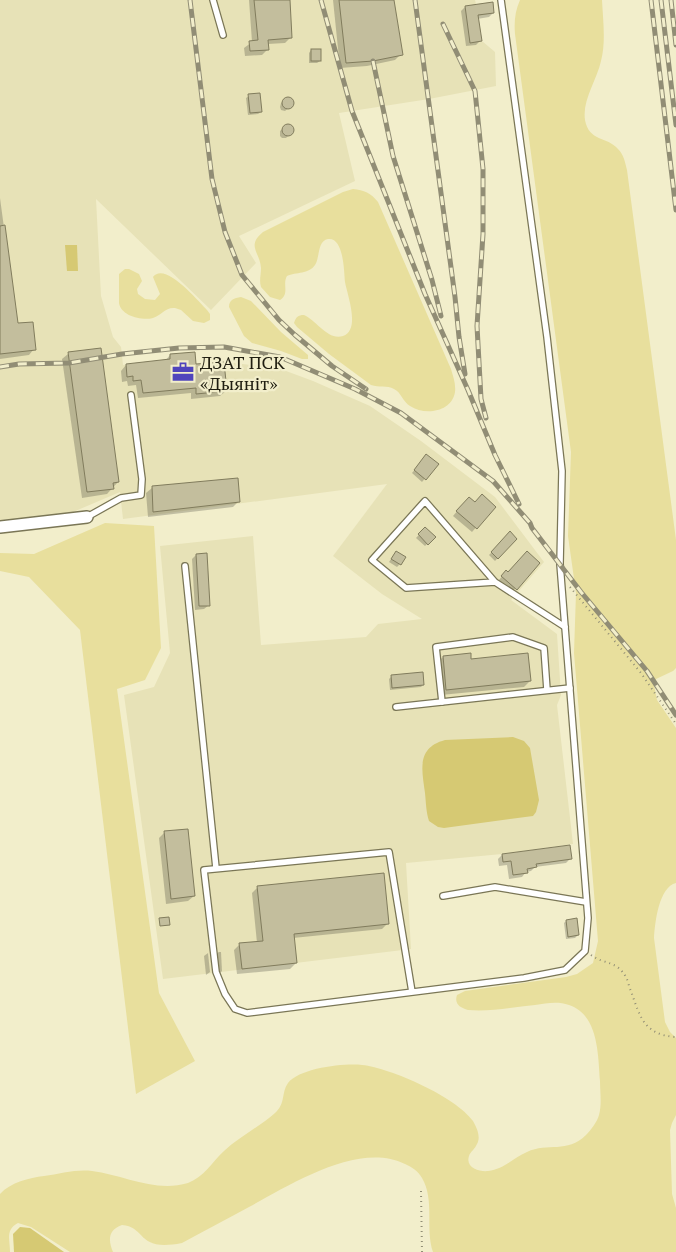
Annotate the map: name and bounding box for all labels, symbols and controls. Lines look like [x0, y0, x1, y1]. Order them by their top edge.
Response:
place label: ДЗАТ ПСК «Дыяніт» [200, 350, 285, 395]
office icon: ДЗАТ ПСК «Дыяніт» [170, 359, 196, 385]

